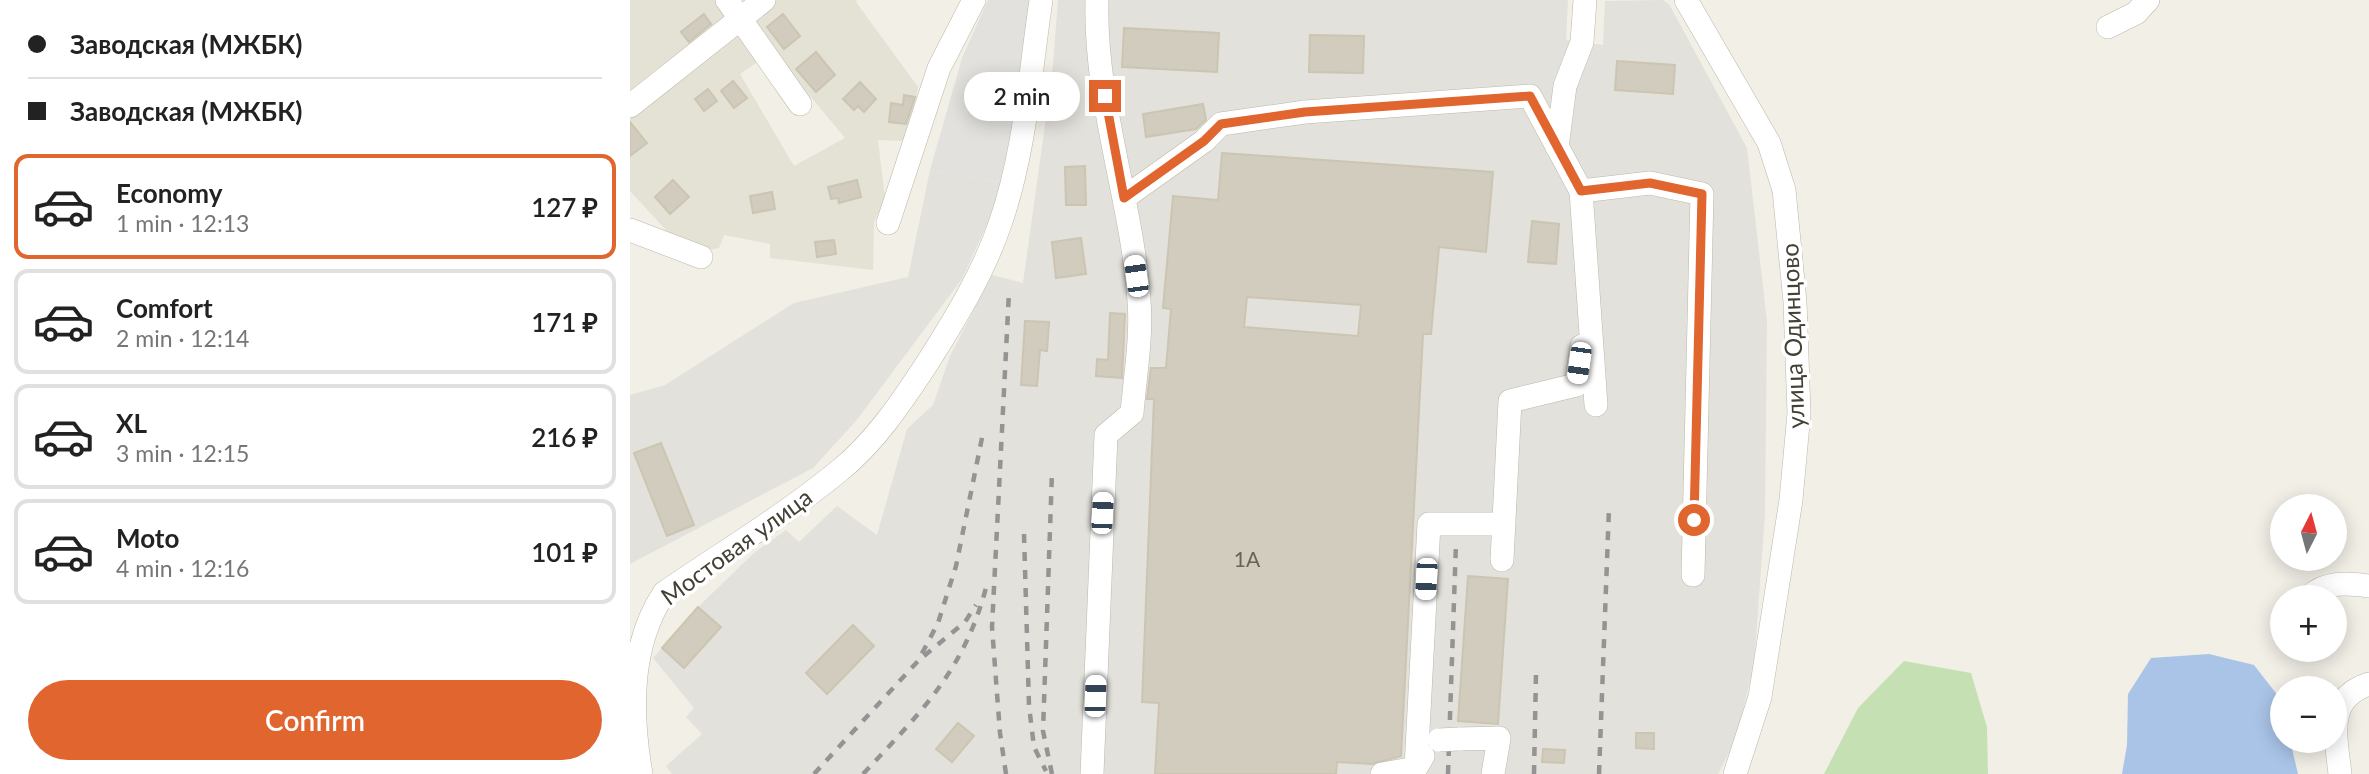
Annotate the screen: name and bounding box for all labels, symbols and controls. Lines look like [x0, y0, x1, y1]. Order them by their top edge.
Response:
text: Заводская (МЖБК) [70, 28, 302, 60]
callout: 2 min [965, 72, 1080, 120]
route end [1089, 80, 1121, 112]
text: 2 min [994, 82, 1050, 110]
text: Заводская (МЖБК) [70, 95, 302, 127]
icon: car [32, 175, 95, 238]
text: Economy [116, 177, 222, 209]
text: 127 ₽ [531, 191, 598, 223]
text: 1 min · 12:13 [116, 209, 249, 237]
street label: улица Одинцово [1774, 243, 1810, 429]
car [1123, 254, 1150, 298]
icon: car [32, 290, 95, 353]
text: Comfort [116, 292, 213, 324]
text: 171 ₽ [531, 306, 598, 338]
text: 2 min · 12:14 [116, 324, 249, 352]
car [1566, 341, 1593, 385]
icon: car [32, 405, 95, 468]
text: XL [116, 407, 147, 439]
text: 216 ₽ [531, 421, 598, 453]
text: 3 min · 12:15 [116, 439, 249, 467]
street label: Мостовая улица [655, 481, 817, 611]
car [1091, 491, 1114, 535]
north arrow [2270, 494, 2347, 570]
map controls [2270, 494, 2347, 753]
route start [1678, 504, 1710, 536]
icon: car [32, 520, 95, 583]
text: Moto [116, 522, 179, 554]
text: 101 ₽ [531, 536, 598, 568]
house number: 1А [1234, 546, 1261, 571]
text: 4 min · 12:16 [116, 554, 249, 582]
car [1415, 557, 1438, 601]
button: + [2270, 585, 2347, 662]
car [1084, 675, 1107, 717]
button: − [2270, 676, 2347, 753]
button: Confirm [28, 680, 602, 760]

